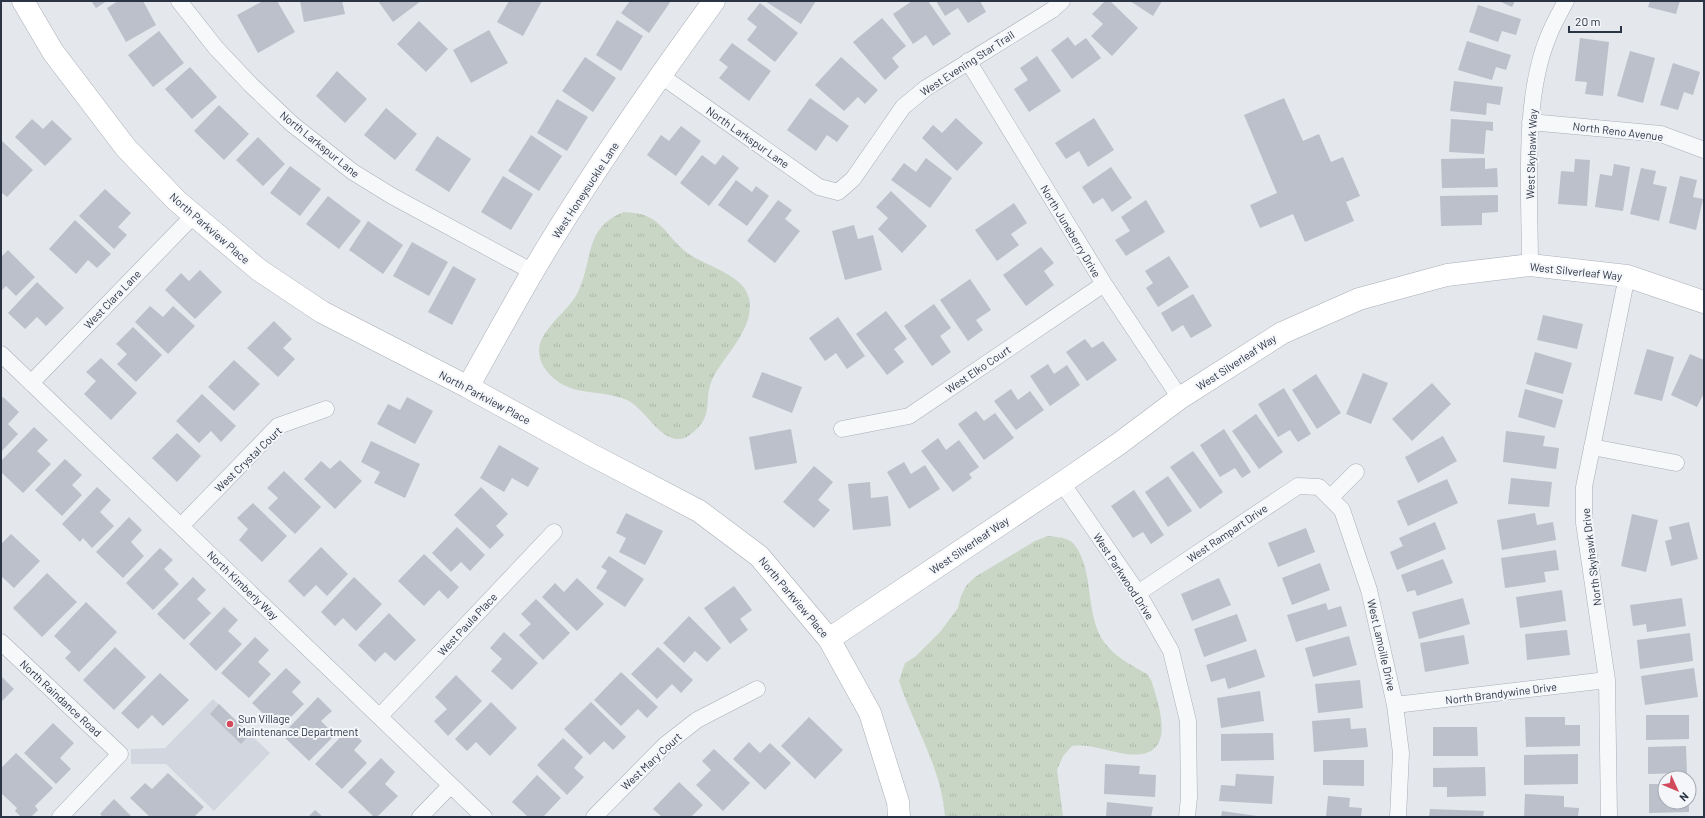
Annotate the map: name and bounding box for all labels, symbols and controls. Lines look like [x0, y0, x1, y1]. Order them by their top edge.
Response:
scale bar [1569, 8, 1621, 34]
text: 20 m [1575, 14, 1601, 28]
street label: West Evening Star Trail [918, 28, 1016, 98]
street label: North Larkspur Lane [704, 104, 792, 171]
street label: North Larkspur Lane [278, 108, 362, 180]
street label: West Skyhawk Way [1523, 109, 1539, 199]
street label: North Reno Avenue [1572, 119, 1664, 143]
street label: West Honeysuckle Lane [549, 139, 621, 241]
street label: North Juneberry Drive [1038, 182, 1104, 280]
street label: North Parkview Place [167, 190, 253, 266]
street label: West Silverleaf Way [1529, 260, 1623, 282]
street label: West Clara Lane [81, 267, 143, 331]
street label: West Silverleaf Way [1194, 331, 1278, 393]
street label: West Elko Court [943, 342, 1013, 396]
street label: North Parkview Place [437, 367, 533, 427]
street label: West Crystal Court [212, 424, 284, 494]
street label: West Rampart Drive [1184, 501, 1270, 565]
street label: North Skyhawk Drive [1579, 507, 1603, 607]
street label: West Silverleaf Way [927, 514, 1011, 576]
street label: West Parkwood Drive [1091, 530, 1157, 622]
street label: North Kimberly Way [205, 548, 281, 622]
street label: North Parkview Place [756, 554, 832, 640]
street label: West Paula Place [435, 590, 499, 658]
street label: West Lamoille Drive [1365, 598, 1399, 692]
street label: North Raindance Road [18, 657, 104, 739]
street label: North Brandywine Drive [1444, 680, 1558, 706]
place label: Sun Village Maintenance Department [238, 712, 358, 738]
marker: Sun Village Maintenance Department [225, 719, 235, 729]
street label: West Mary Court [618, 730, 684, 792]
north arrow [1657, 770, 1697, 810]
text: N [1677, 790, 1692, 804]

